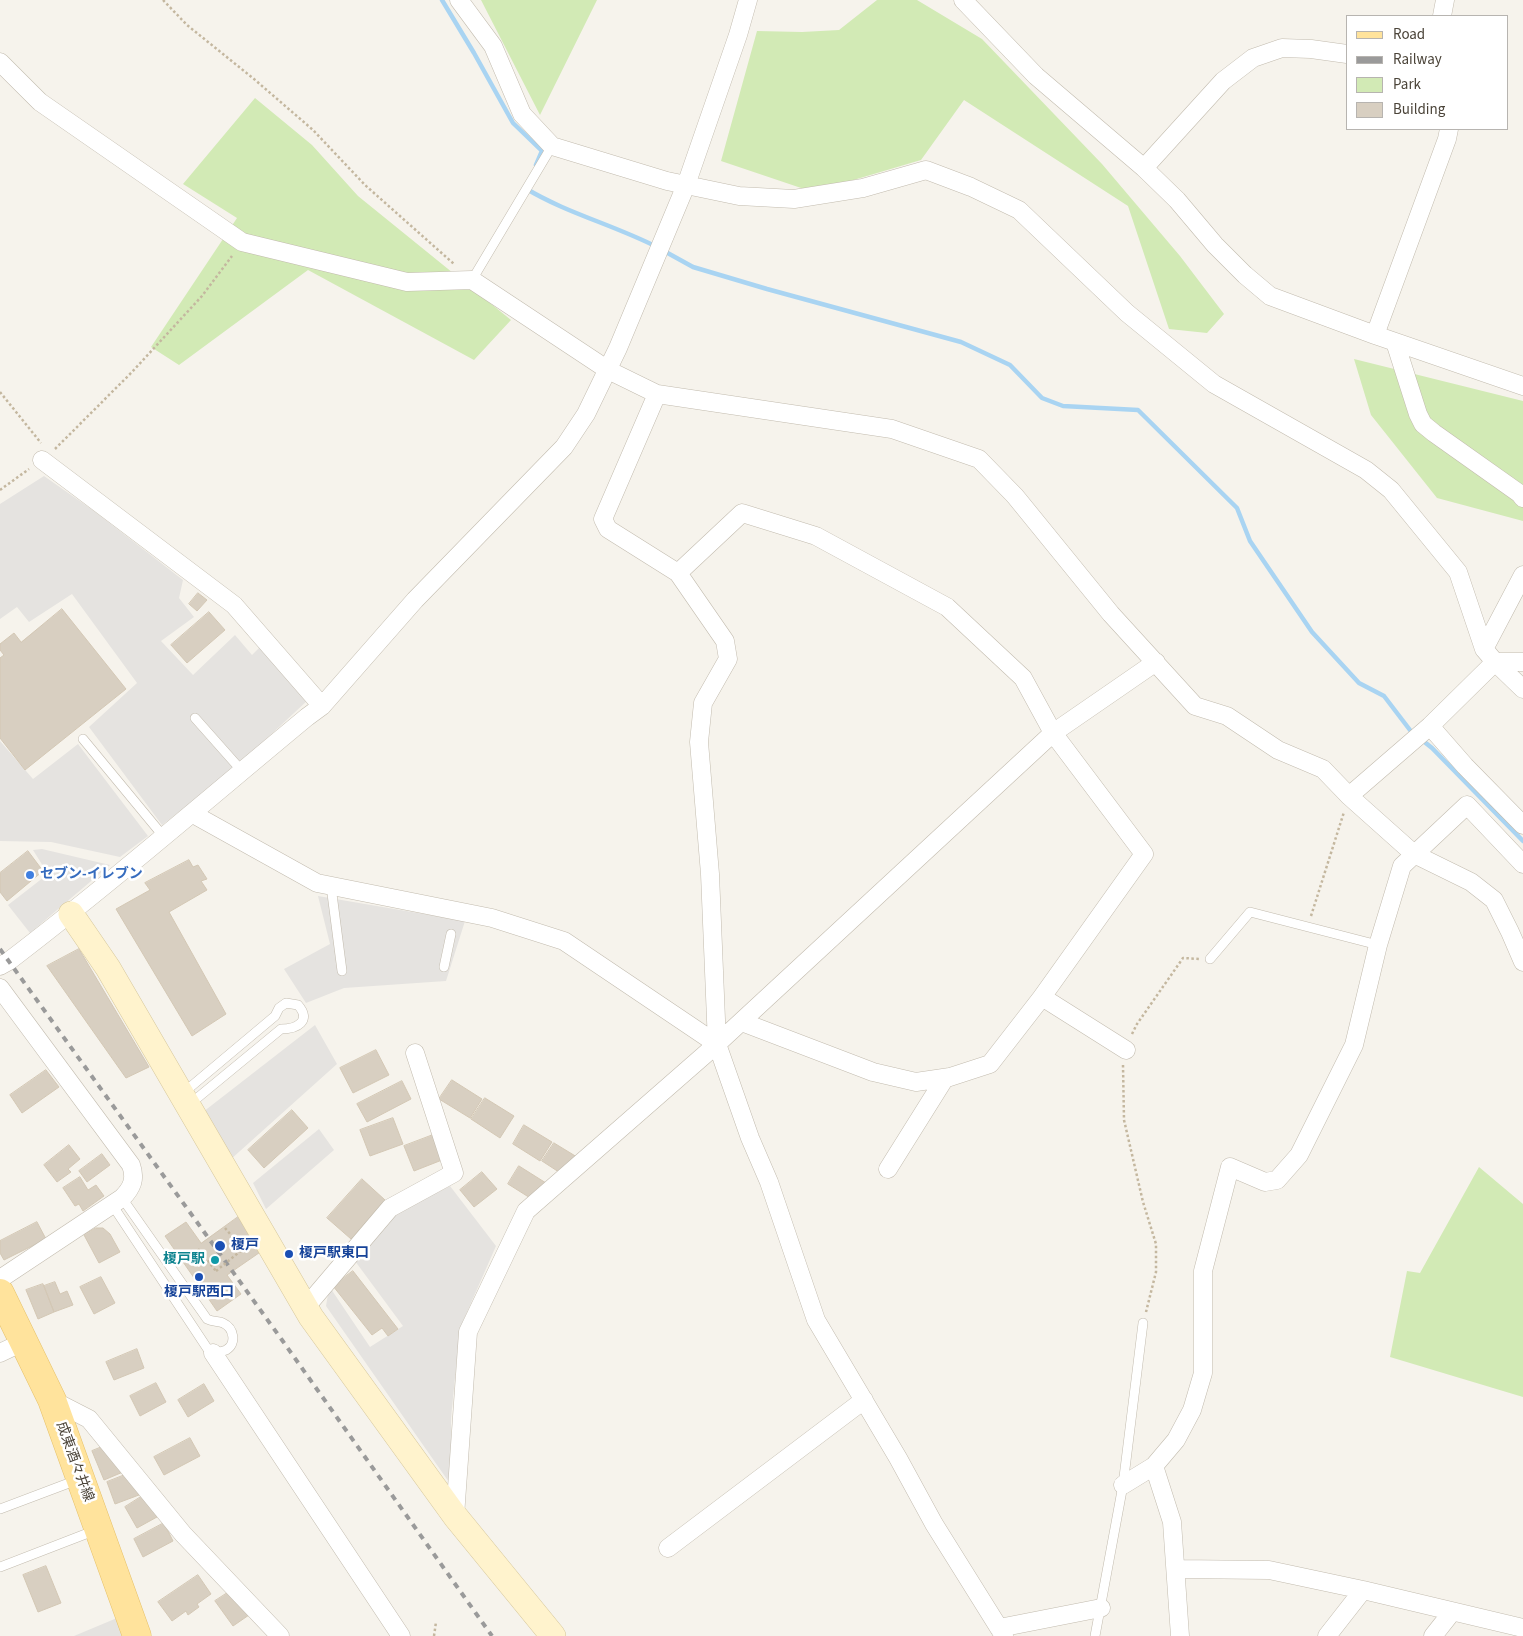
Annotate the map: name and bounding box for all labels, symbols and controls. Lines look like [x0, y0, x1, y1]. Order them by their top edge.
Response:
legend [1346, 15, 1508, 130]
text: Road [1393, 24, 1425, 45]
text: Railway [1393, 49, 1442, 70]
text: Park [1393, 74, 1421, 95]
text: Building [1393, 99, 1445, 120]
place label: セブン-イレブン [40, 867, 143, 883]
marker: セブン-イレブン [24, 869, 36, 881]
place label: 榎戸 [231, 1238, 259, 1254]
marker: 榎戸 [213, 1239, 227, 1253]
place label: 榎戸駅東口 [299, 1246, 369, 1262]
marker: 榎戸駅東口 [283, 1248, 295, 1260]
place label: 榎戸駅 [163, 1252, 205, 1268]
marker: 榎戸駅 [209, 1254, 221, 1266]
marker: 榎戸駅西口 [193, 1271, 205, 1283]
place label: 榎戸駅西口 [164, 1285, 234, 1301]
street label: 成東酒々井線 [52, 1420, 96, 1504]

